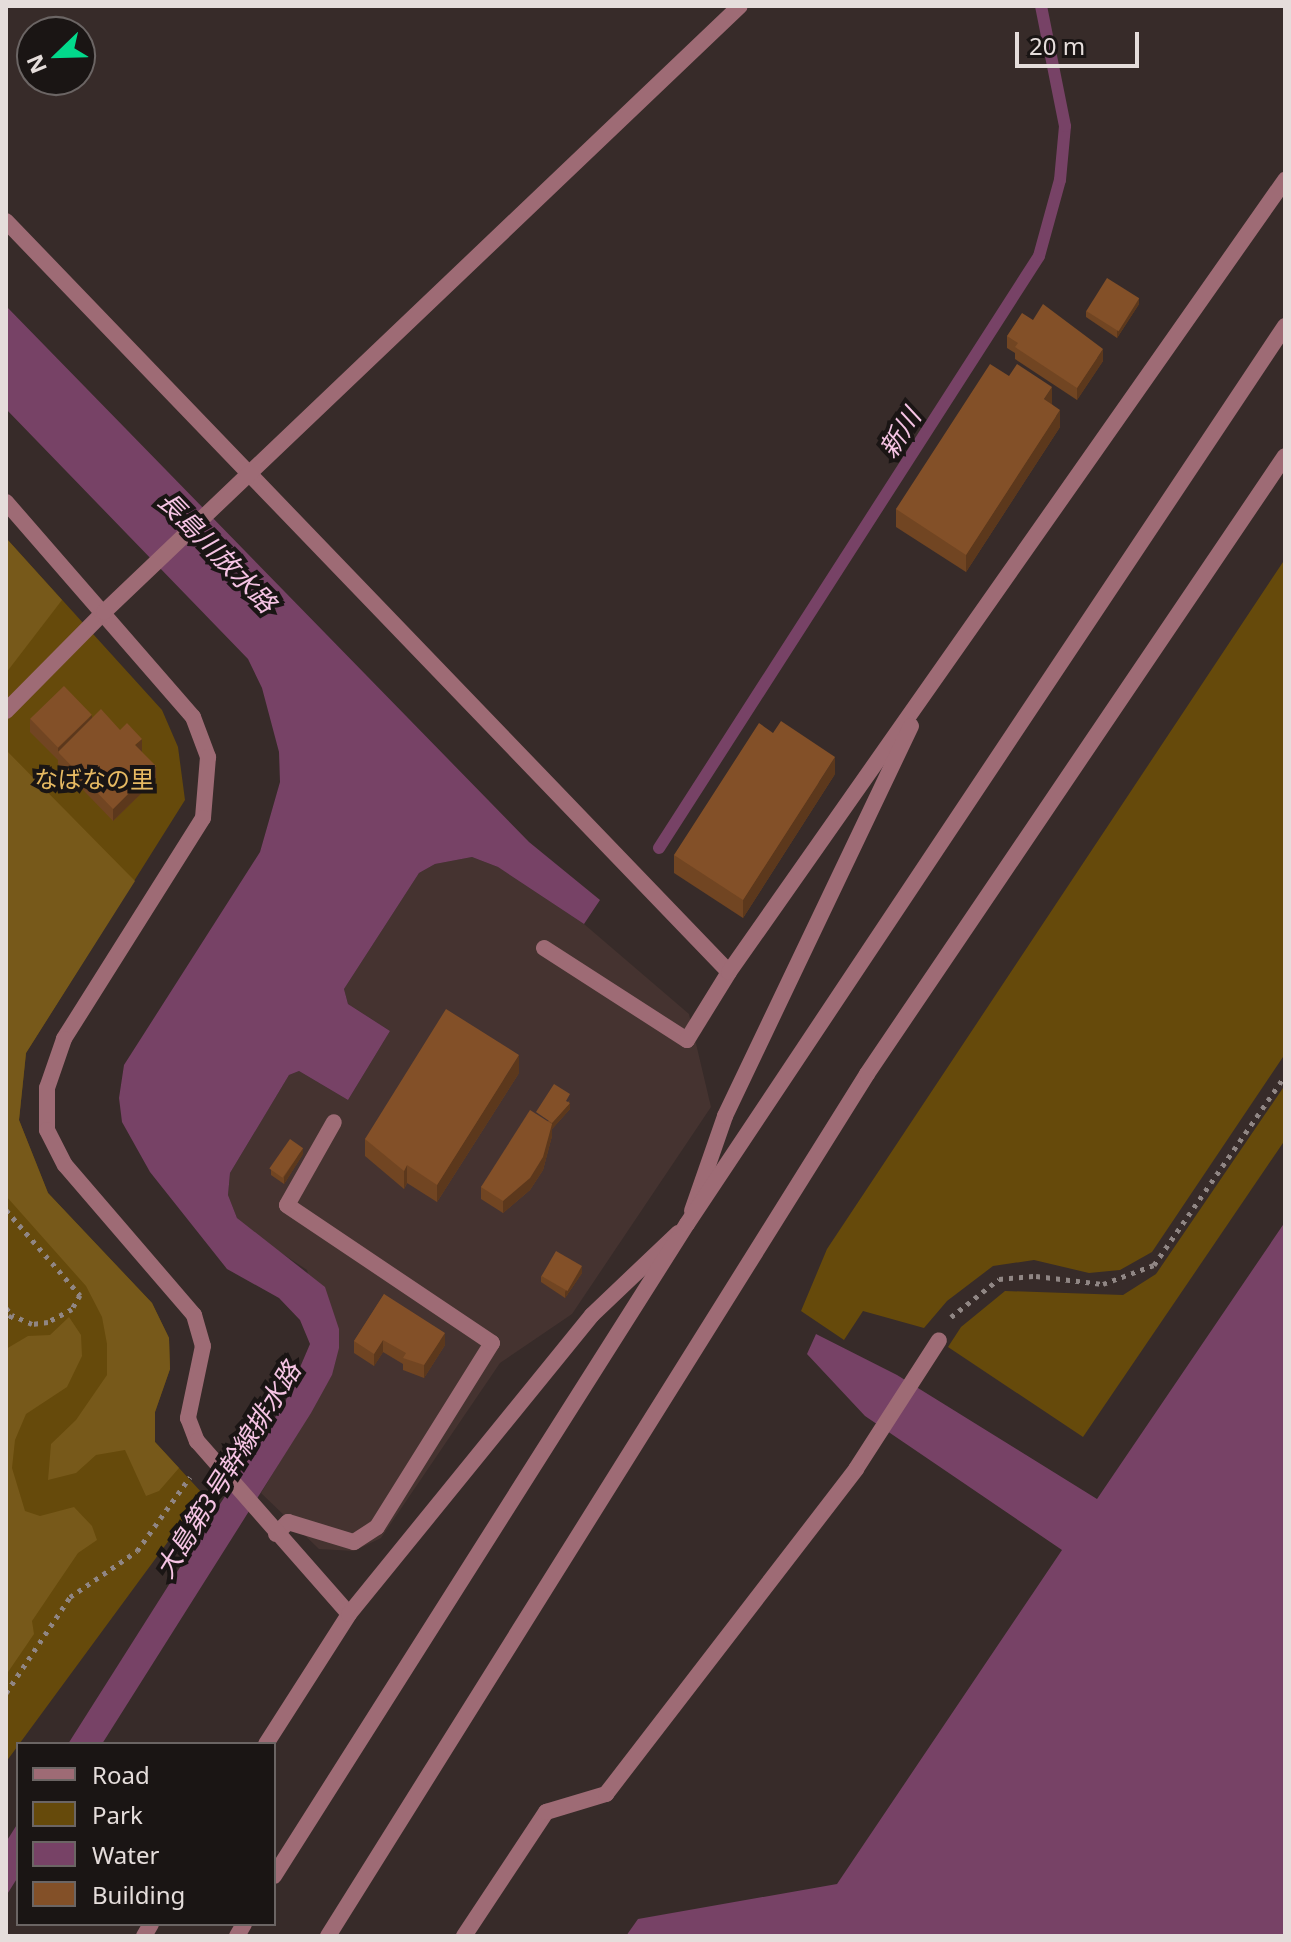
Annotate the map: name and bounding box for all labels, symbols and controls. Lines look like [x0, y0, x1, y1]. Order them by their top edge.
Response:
north arrow [16, 16, 96, 96]
scale bar [1019, 16, 1143, 66]
text: 20 m [1029, 29, 1085, 62]
text: N [18, 51, 53, 79]
water label: 新川 [873, 403, 927, 463]
water label: 長島川放水路 [152, 485, 282, 619]
park label: なばなの里 [34, 765, 154, 793]
water label: 大島第3号幹線排水路 [149, 1356, 307, 1584]
legend [16, 1742, 276, 1926]
text: Road [92, 1758, 150, 1791]
text: Park [92, 1798, 143, 1831]
text: Water [92, 1838, 159, 1871]
text: Building [92, 1878, 185, 1911]

